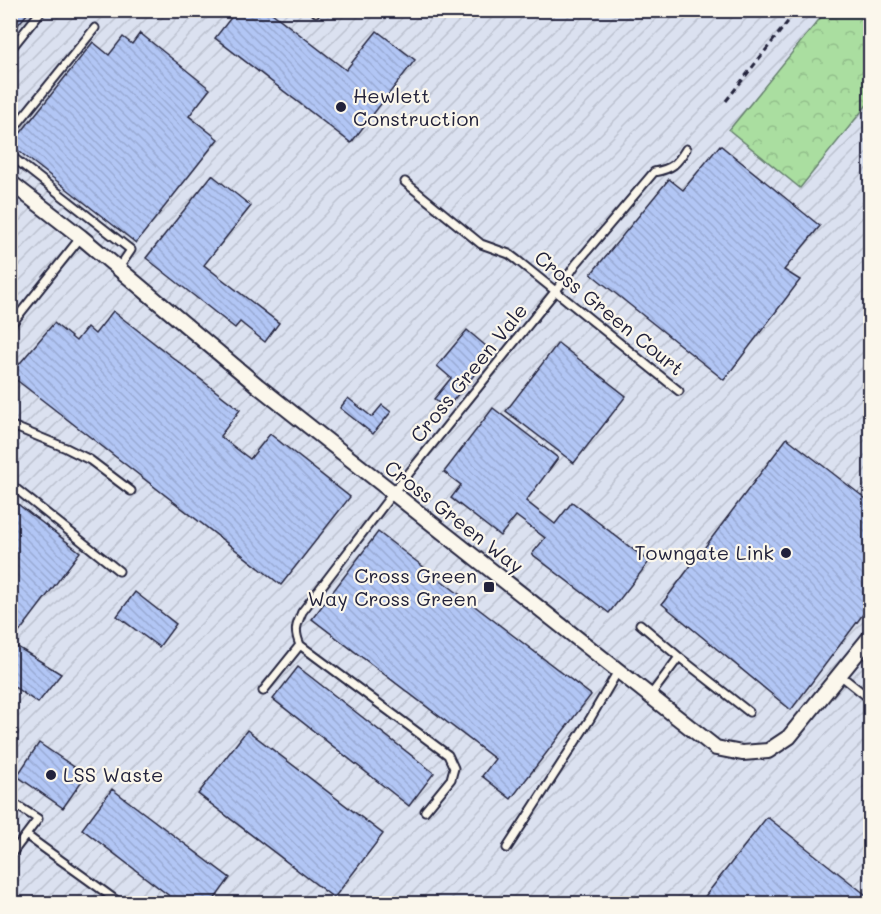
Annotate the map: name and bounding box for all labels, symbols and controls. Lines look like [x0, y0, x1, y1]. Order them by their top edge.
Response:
place label: Hewlett Construction [353, 82, 479, 131]
marker: Hewlett Construction [334, 100, 348, 114]
street label: Cross Green Court [530, 244, 690, 381]
street label: Cross Green Vale [404, 297, 532, 447]
street label: Cross Green Way [380, 454, 529, 579]
place label: Towngate Link [634, 539, 774, 565]
marker: Towngate Link [779, 546, 793, 560]
place label: Cross Green Way Cross Green [307, 562, 477, 611]
marker: Cross Green Way Cross Green [482, 580, 496, 594]
place label: LSS Waste [63, 761, 163, 787]
marker: LSS Waste [44, 768, 58, 782]

